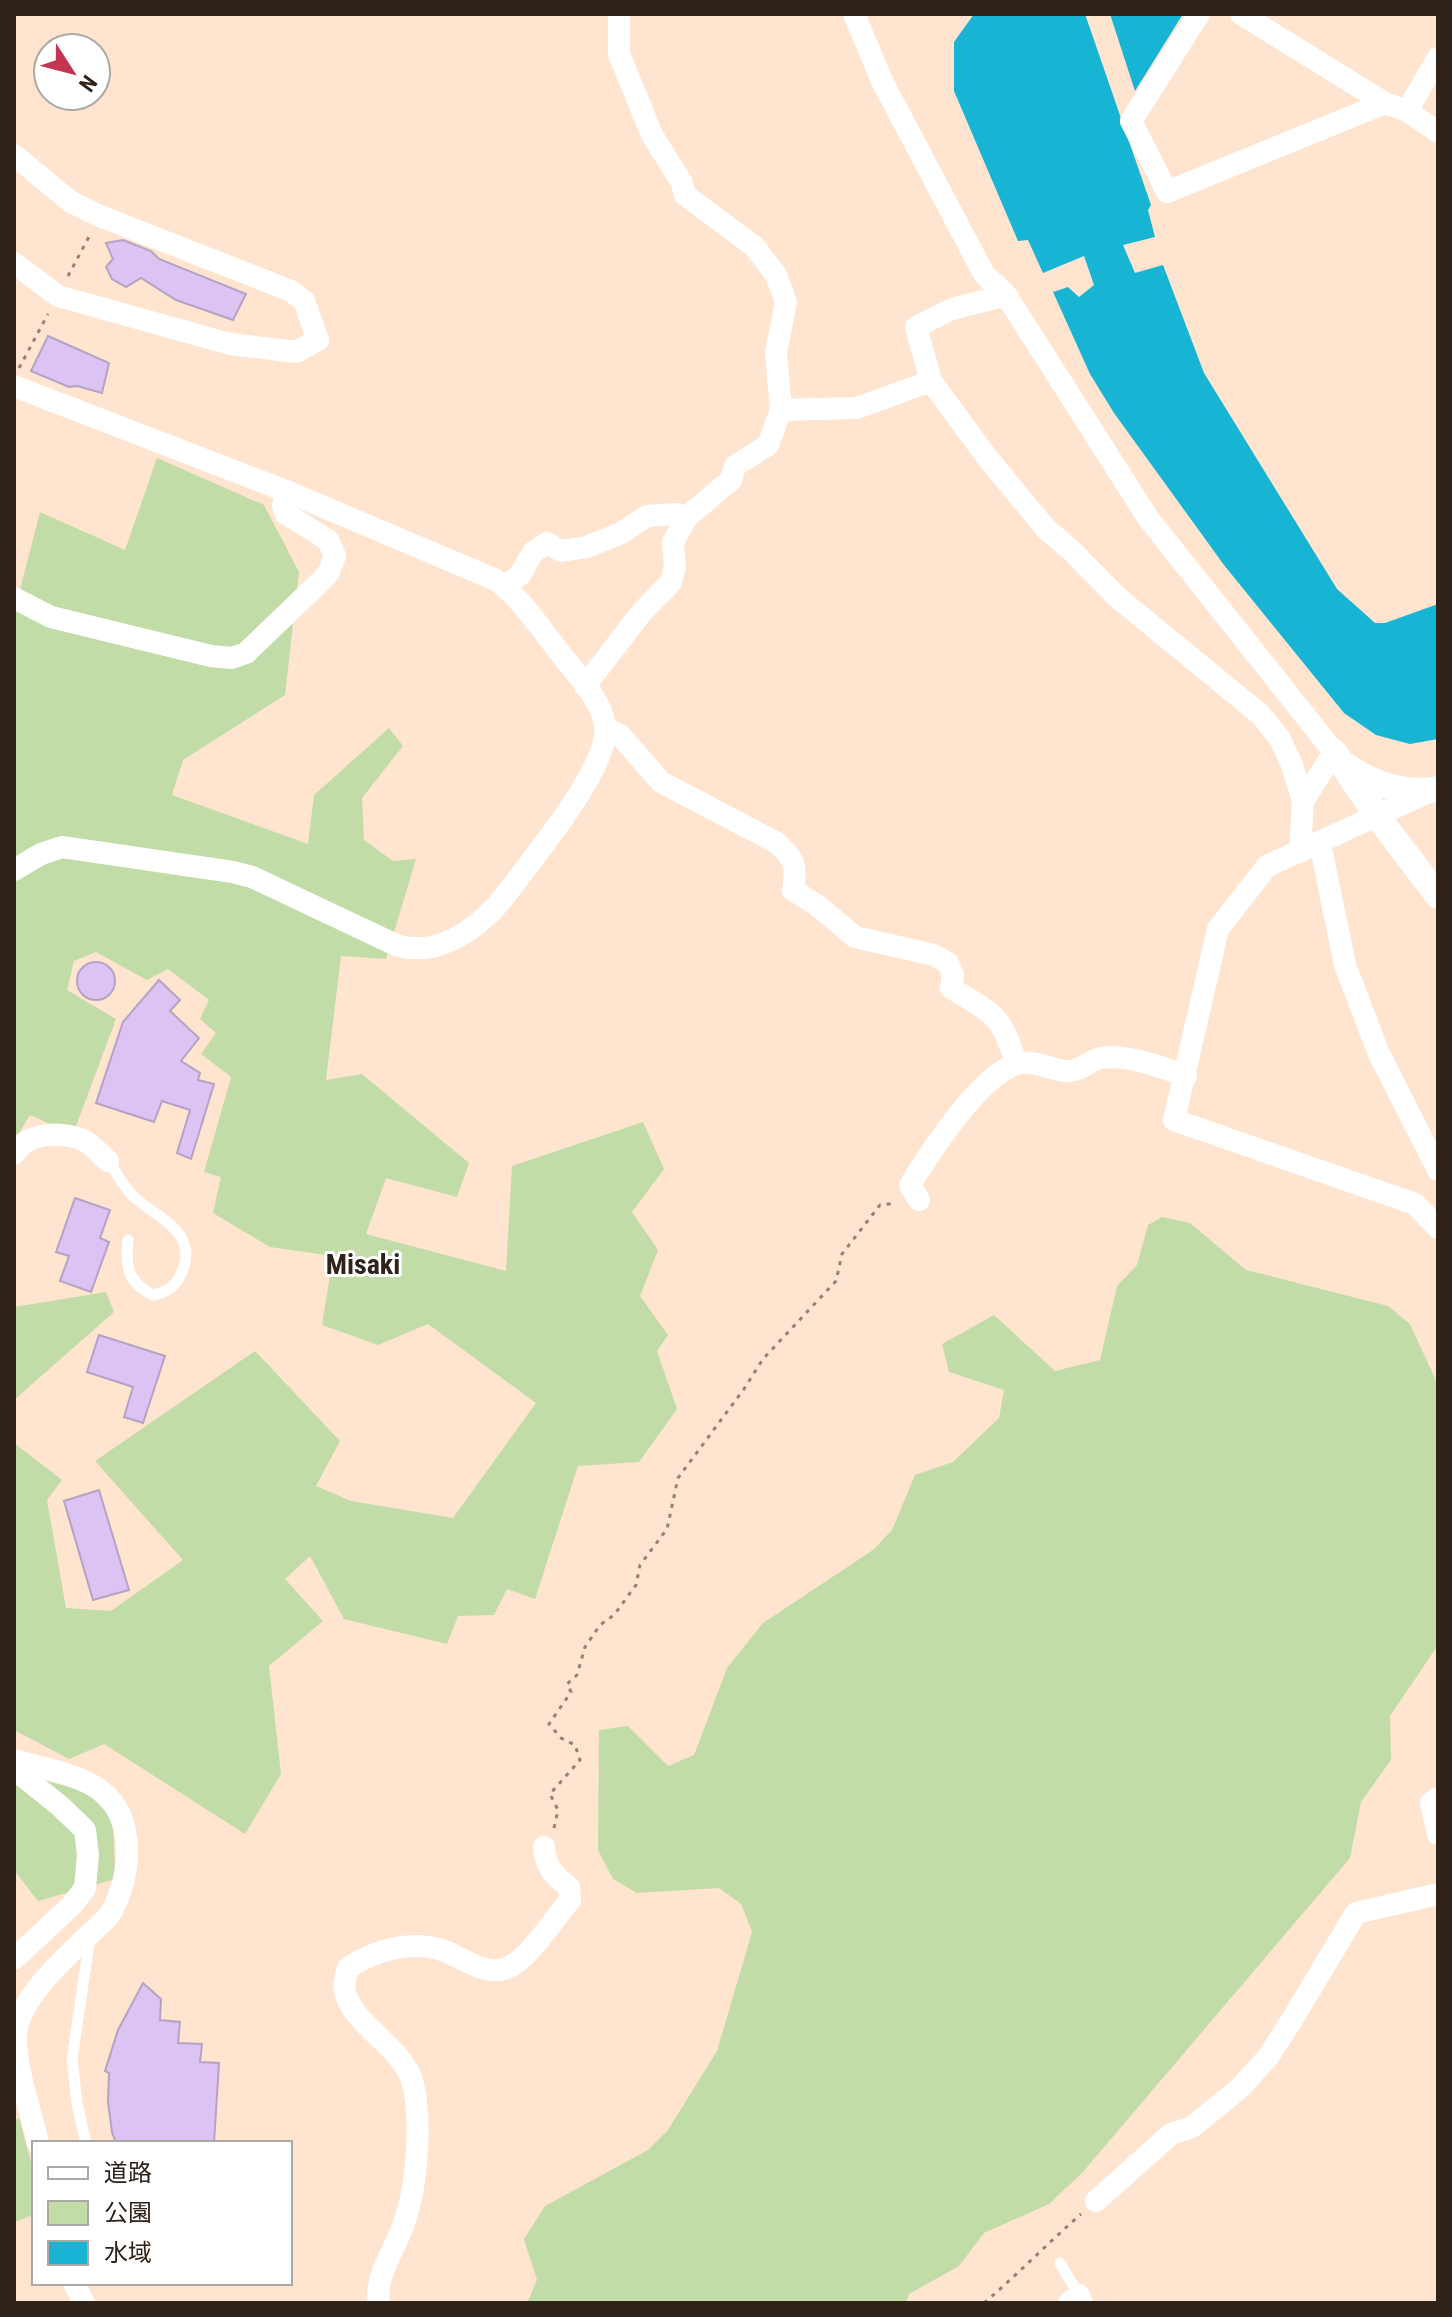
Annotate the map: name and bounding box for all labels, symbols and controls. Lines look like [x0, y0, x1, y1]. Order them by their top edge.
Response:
north arrow [32, 32, 112, 112]
text: N [74, 71, 102, 96]
district label: Misaki [326, 1248, 400, 1281]
legend [32, 2141, 292, 2285]
text: 道路 [104, 2159, 152, 2187]
text: 公園 [104, 2199, 152, 2227]
text: 水域 [104, 2239, 152, 2267]

